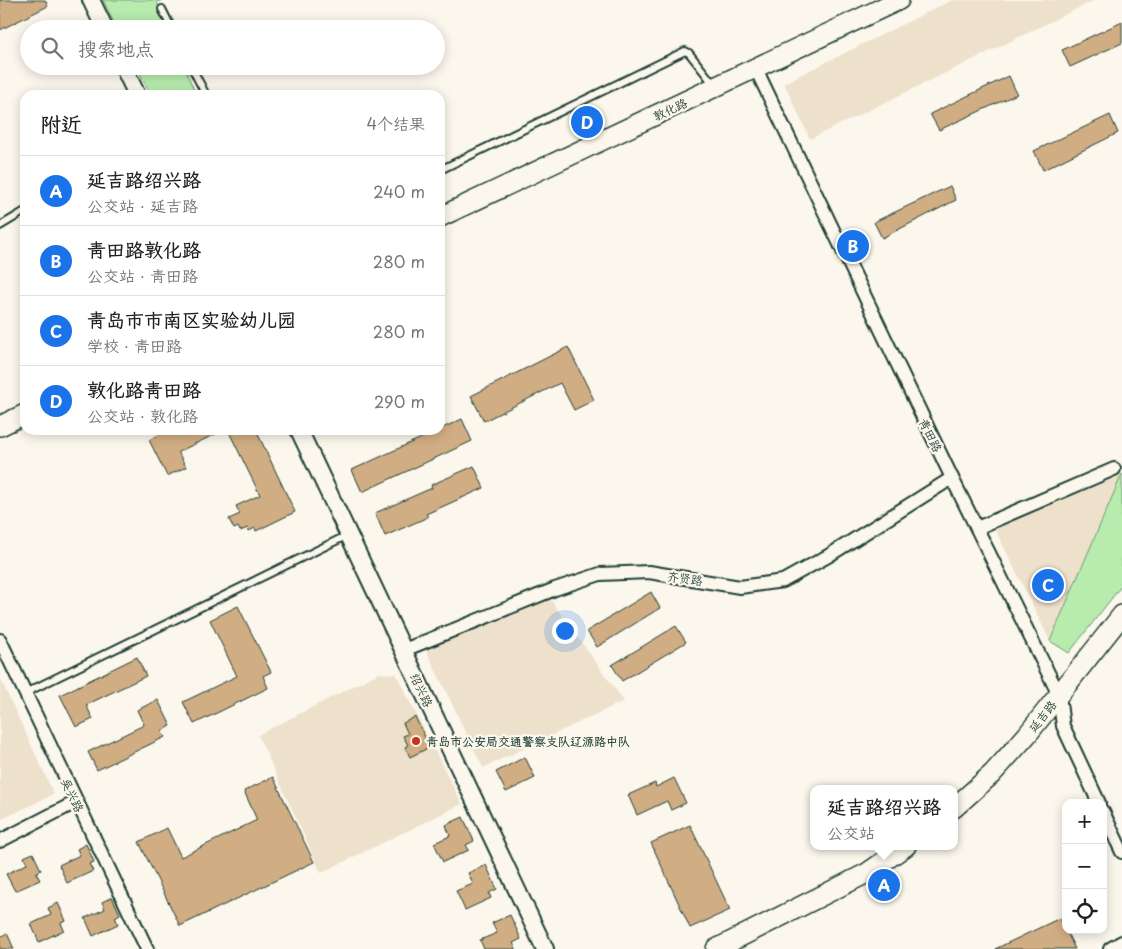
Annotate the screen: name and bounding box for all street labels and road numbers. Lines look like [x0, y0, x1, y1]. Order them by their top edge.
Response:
street label: 敦化路 [650, 93, 690, 125]
street label: 青田路 [915, 415, 947, 455]
street label: 齐贤路 [666, 567, 704, 589]
street label: 绍兴路 [406, 670, 438, 710]
street label: 延吉路 [1024, 696, 1060, 736]
street label: 吴兴路 [57, 775, 89, 815]

